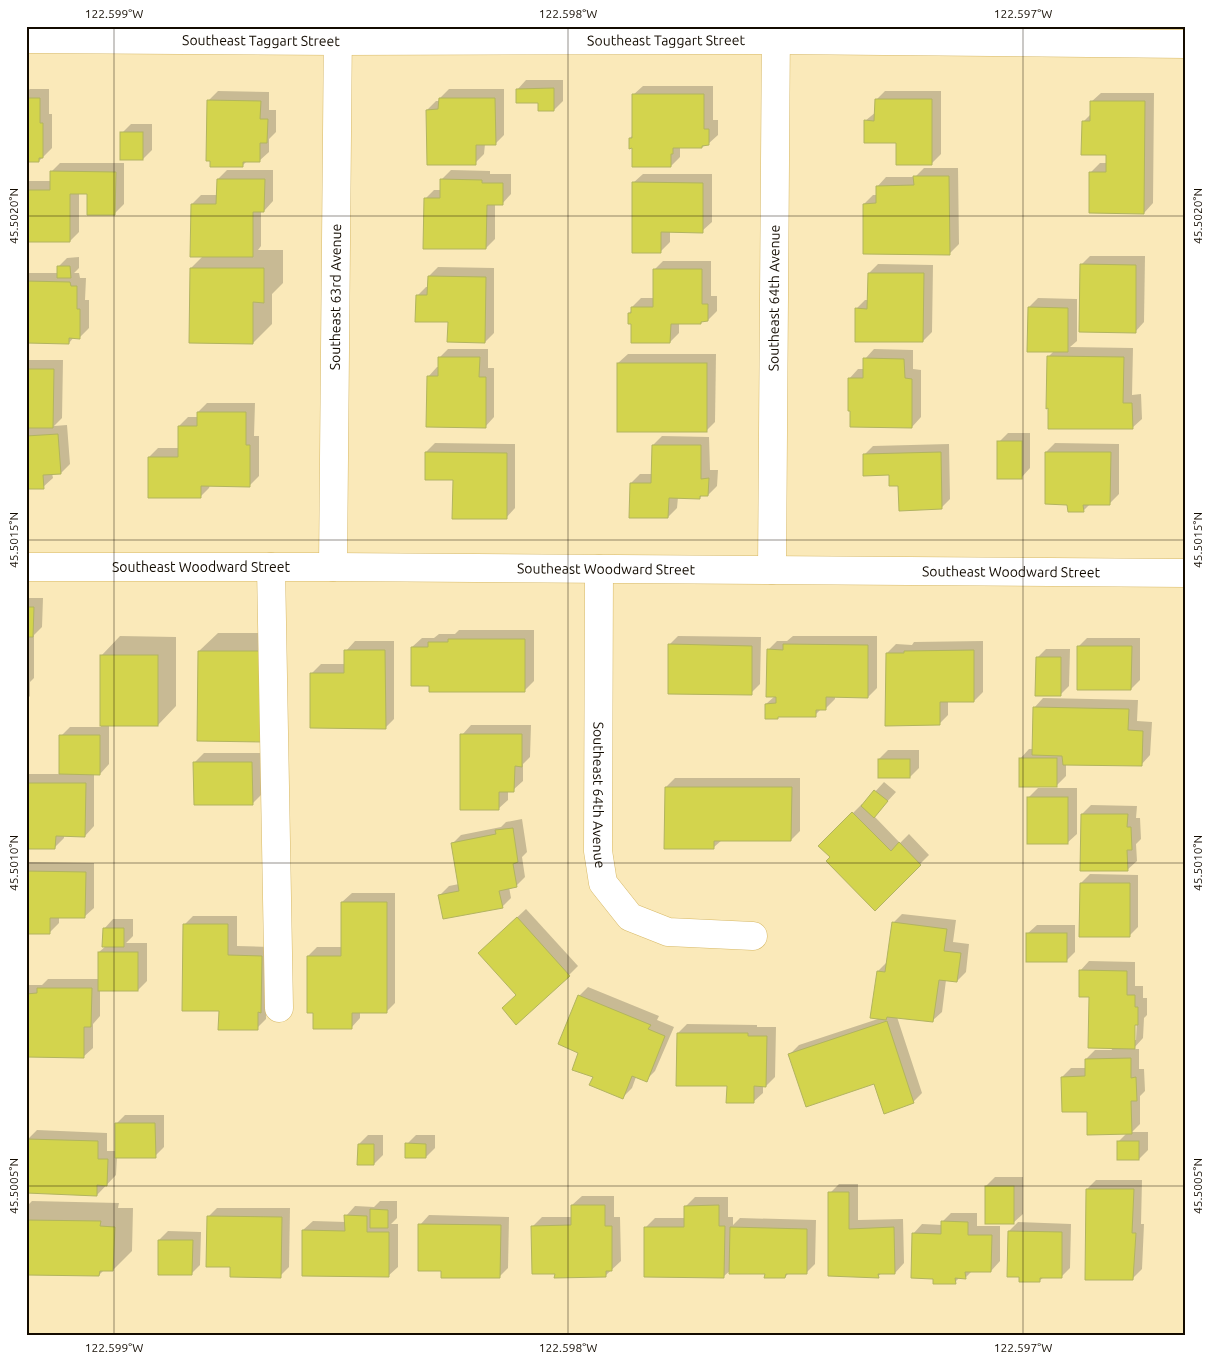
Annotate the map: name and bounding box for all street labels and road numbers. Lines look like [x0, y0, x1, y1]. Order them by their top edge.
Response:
street label: Southeast Taggart Street [182, 32, 340, 49]
street label: Southeast Taggart Street [587, 32, 745, 48]
street label: Southeast 63rd Avenue [327, 224, 344, 370]
street label: Southeast 64th Avenue [765, 225, 783, 371]
street label: Southeast Woodward Street [112, 559, 291, 575]
street label: Southeast Woodward Street [517, 560, 696, 578]
street label: Southeast Woodward Street [922, 563, 1101, 580]
street label: Southeast 64th Avenue [590, 722, 609, 869]

